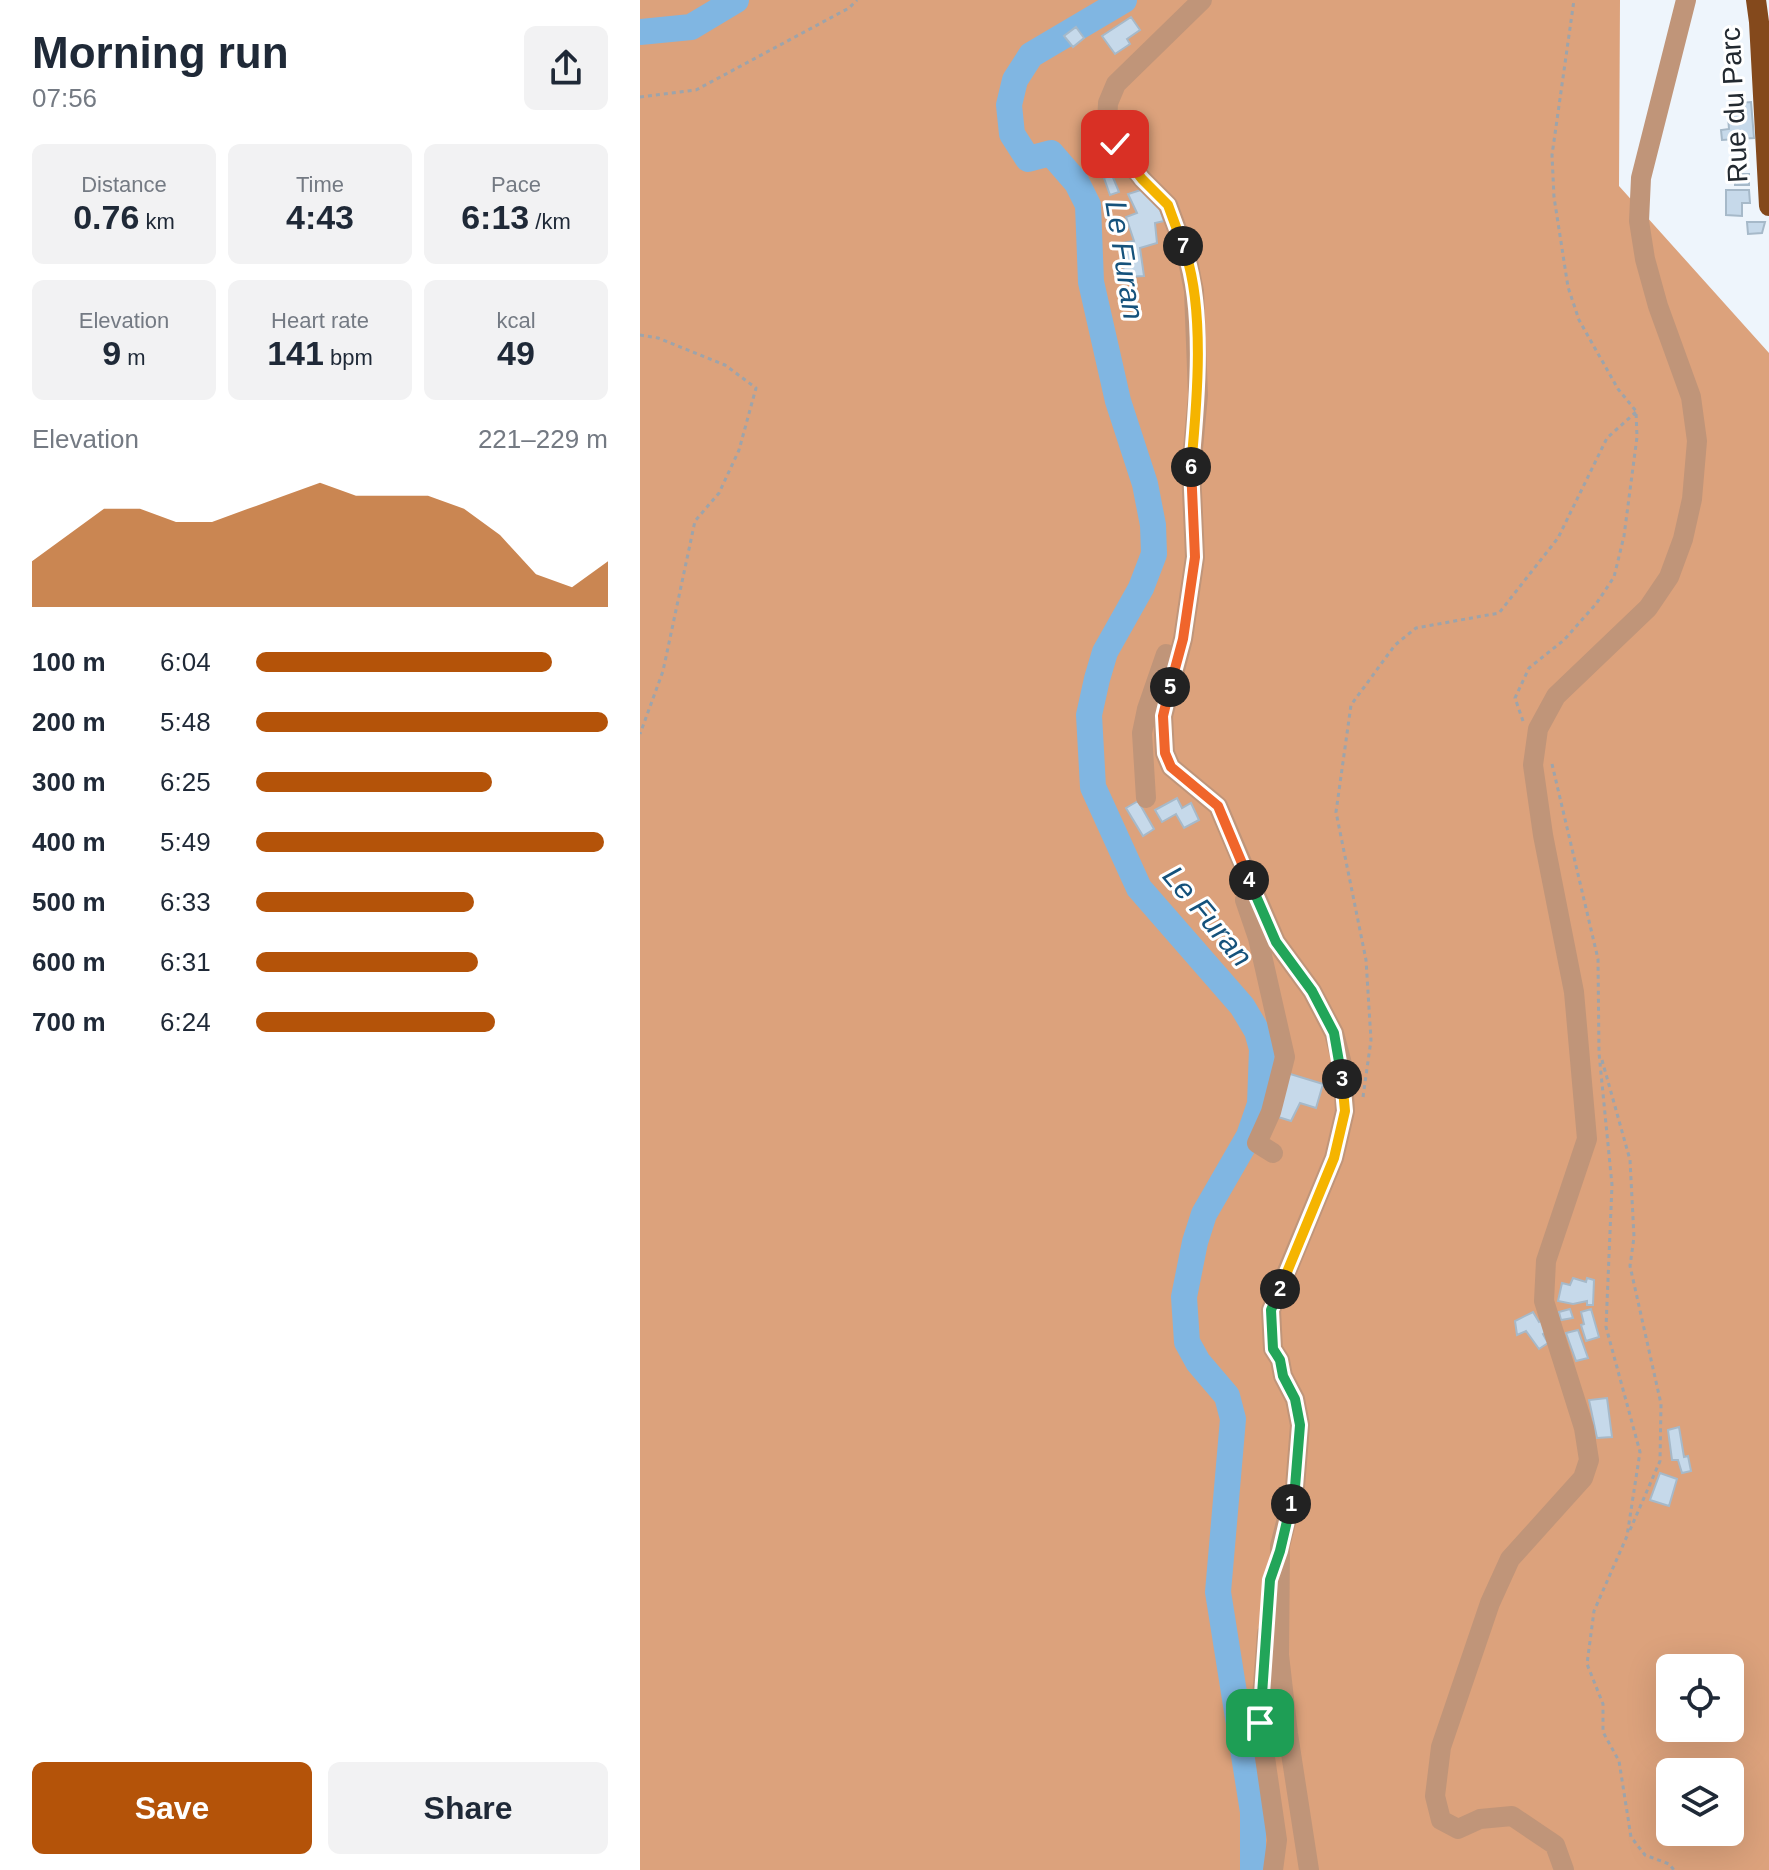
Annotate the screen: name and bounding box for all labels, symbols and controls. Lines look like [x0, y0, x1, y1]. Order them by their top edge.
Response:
button: share [524, 26, 608, 110]
street label: Rue du Parc [1714, 26, 1754, 184]
text: Morning run [32, 28, 289, 77]
text: 07:56 [32, 83, 97, 113]
pin [1081, 110, 1149, 178]
icon: check [1093, 122, 1137, 166]
text: Distance [81, 172, 167, 197]
text: Time [296, 172, 344, 197]
text: Pace [491, 172, 541, 197]
text: 0.76 [73, 198, 139, 236]
text: 4:43 [286, 198, 354, 236]
text: 6:13 [461, 198, 529, 236]
water label: Le Furan [1099, 198, 1151, 322]
text: km [139, 209, 175, 234]
text: /km [529, 209, 571, 234]
pin: 7 [1163, 226, 1203, 266]
text: 7 [1177, 233, 1189, 258]
text: Elevation [79, 308, 169, 333]
text: Heart rate [271, 308, 369, 333]
text: kcal [496, 308, 536, 333]
text: 9 [102, 334, 121, 372]
text: 141 [267, 334, 324, 372]
text: 49 [497, 334, 535, 372]
text: m [121, 345, 146, 370]
text: bpm [324, 345, 373, 370]
text: Elevation [32, 424, 139, 454]
text: 221–229 m [478, 424, 608, 454]
pin: 6 [1171, 447, 1211, 487]
text: 6 [1185, 454, 1197, 479]
text: 100 m [32, 647, 106, 677]
text: 6:04 [160, 647, 211, 677]
pin: 5 [1150, 667, 1190, 707]
text: 5 [1164, 674, 1176, 699]
text: 200 m [32, 707, 106, 737]
text: 5:48 [160, 707, 211, 737]
text: 300 m [32, 767, 106, 797]
text: 6:25 [160, 767, 211, 797]
text: 400 m [32, 827, 106, 857]
text: 5:49 [160, 827, 211, 857]
water label: Le Furan [1157, 859, 1259, 973]
pin: 4 [1229, 860, 1269, 900]
text: 4 [1243, 867, 1255, 892]
text: 500 m [32, 887, 106, 917]
text: 6:33 [160, 887, 211, 917]
text: 600 m [32, 947, 106, 977]
text: 6:31 [160, 947, 211, 977]
text: 700 m [32, 1007, 106, 1037]
text: 6:24 [160, 1007, 211, 1037]
pin: 3 [1322, 1059, 1362, 1099]
text: 3 [1336, 1066, 1348, 1091]
pin: 2 [1260, 1269, 1300, 1309]
text: 2 [1274, 1276, 1286, 1301]
pin: 1 [1271, 1484, 1311, 1524]
text: 1 [1285, 1491, 1297, 1516]
map controls [1656, 1654, 1744, 1846]
button: locate [1656, 1654, 1744, 1742]
pin [1226, 1689, 1294, 1757]
icon: arrive [1238, 1701, 1282, 1745]
button: layers [1656, 1758, 1744, 1846]
button: Save [32, 1762, 312, 1854]
button: Share [328, 1762, 608, 1854]

